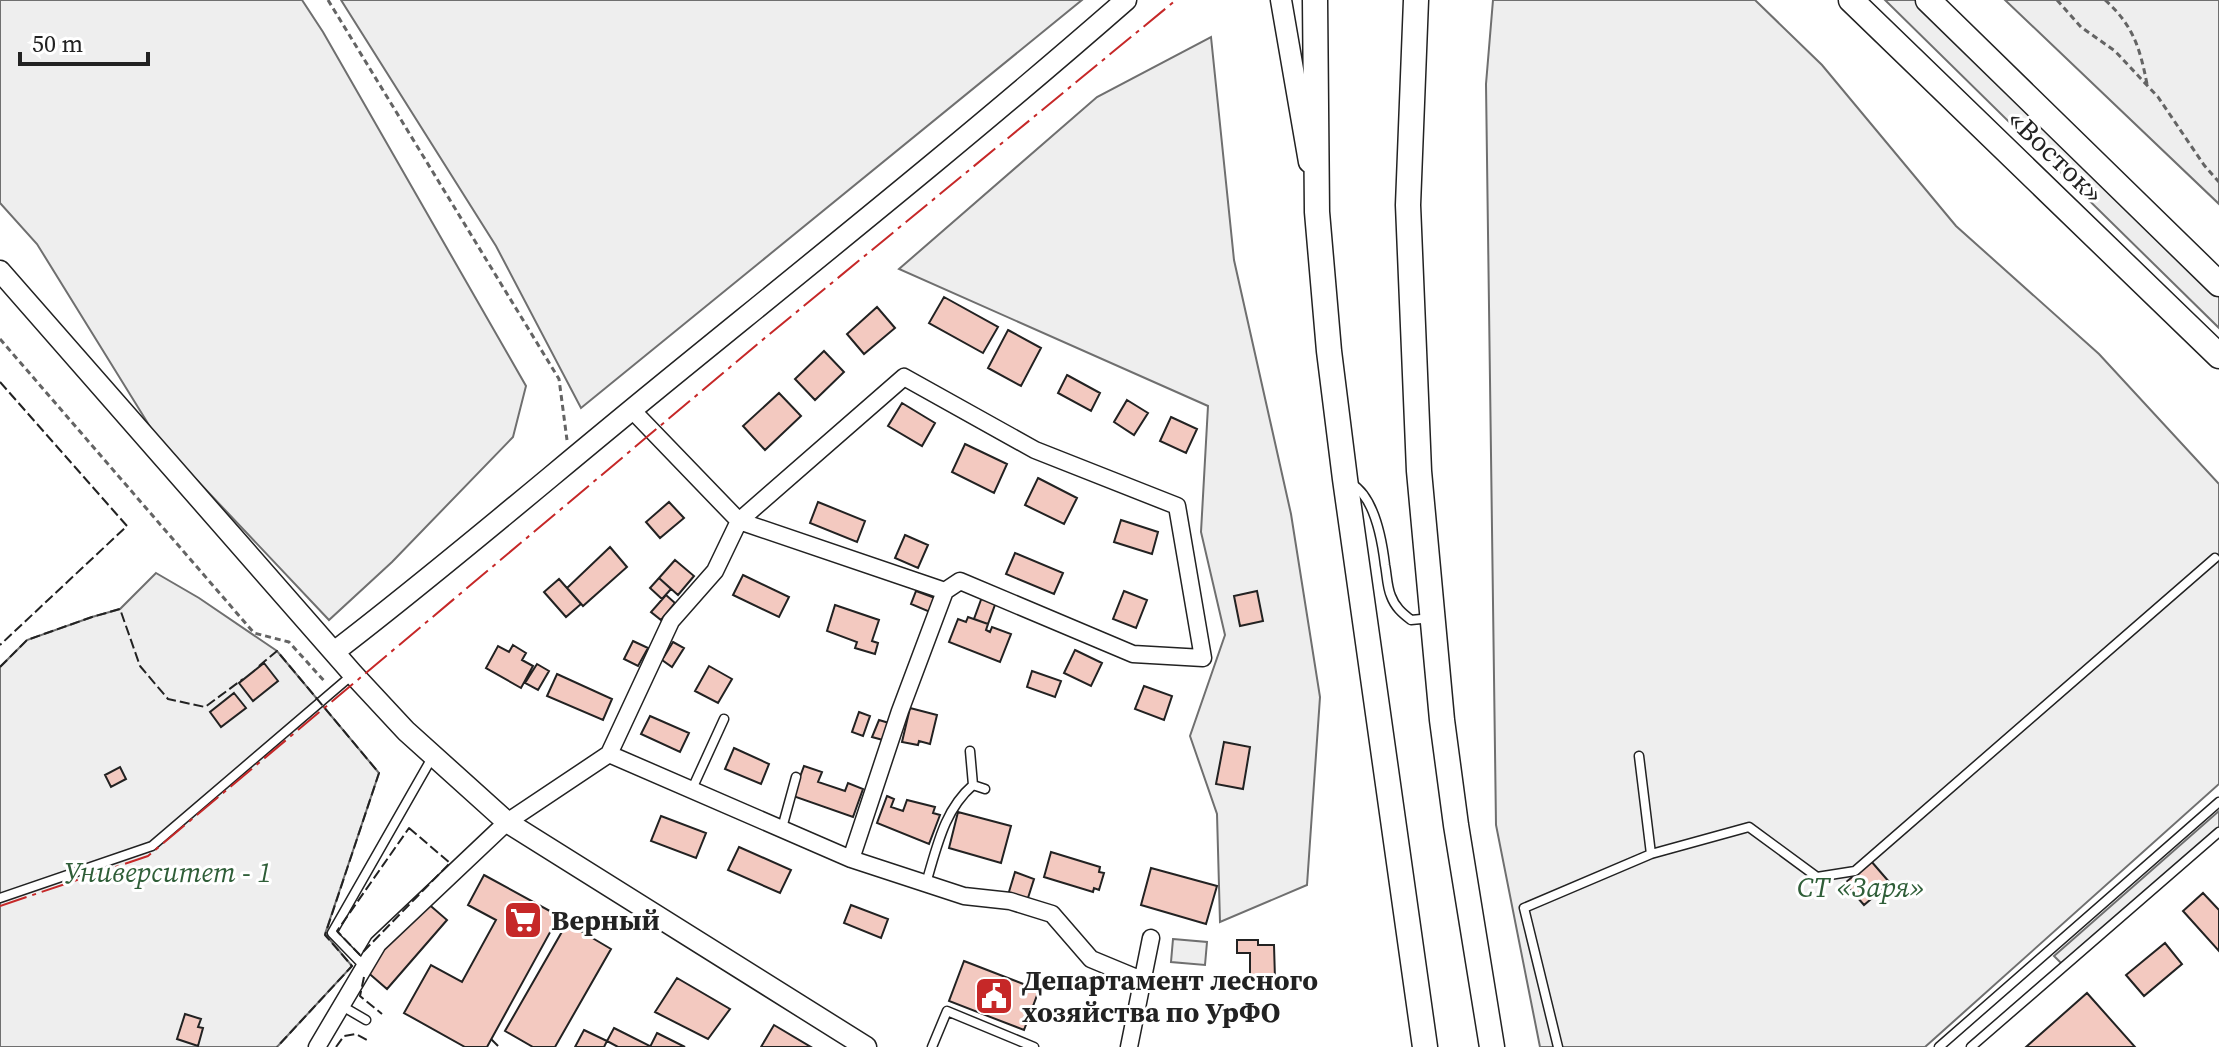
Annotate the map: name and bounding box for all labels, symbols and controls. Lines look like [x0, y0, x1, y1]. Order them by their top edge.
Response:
scale bar [20, 16, 148, 66]
text: 50 m [32, 27, 83, 60]
street label: «Восток» [2000, 101, 2112, 211]
park label: Университет - 1 [64, 853, 272, 891]
park label: СТ «Заря» [1797, 868, 1925, 906]
supermarket icon: Верный [502, 899, 544, 941]
place label: Верный [551, 901, 660, 939]
place label: Департамент лесного хозяйства по УрФО [1022, 961, 1318, 1031]
public building icon: Департамент лесного хозяйства по УрФО [973, 975, 1015, 1017]

